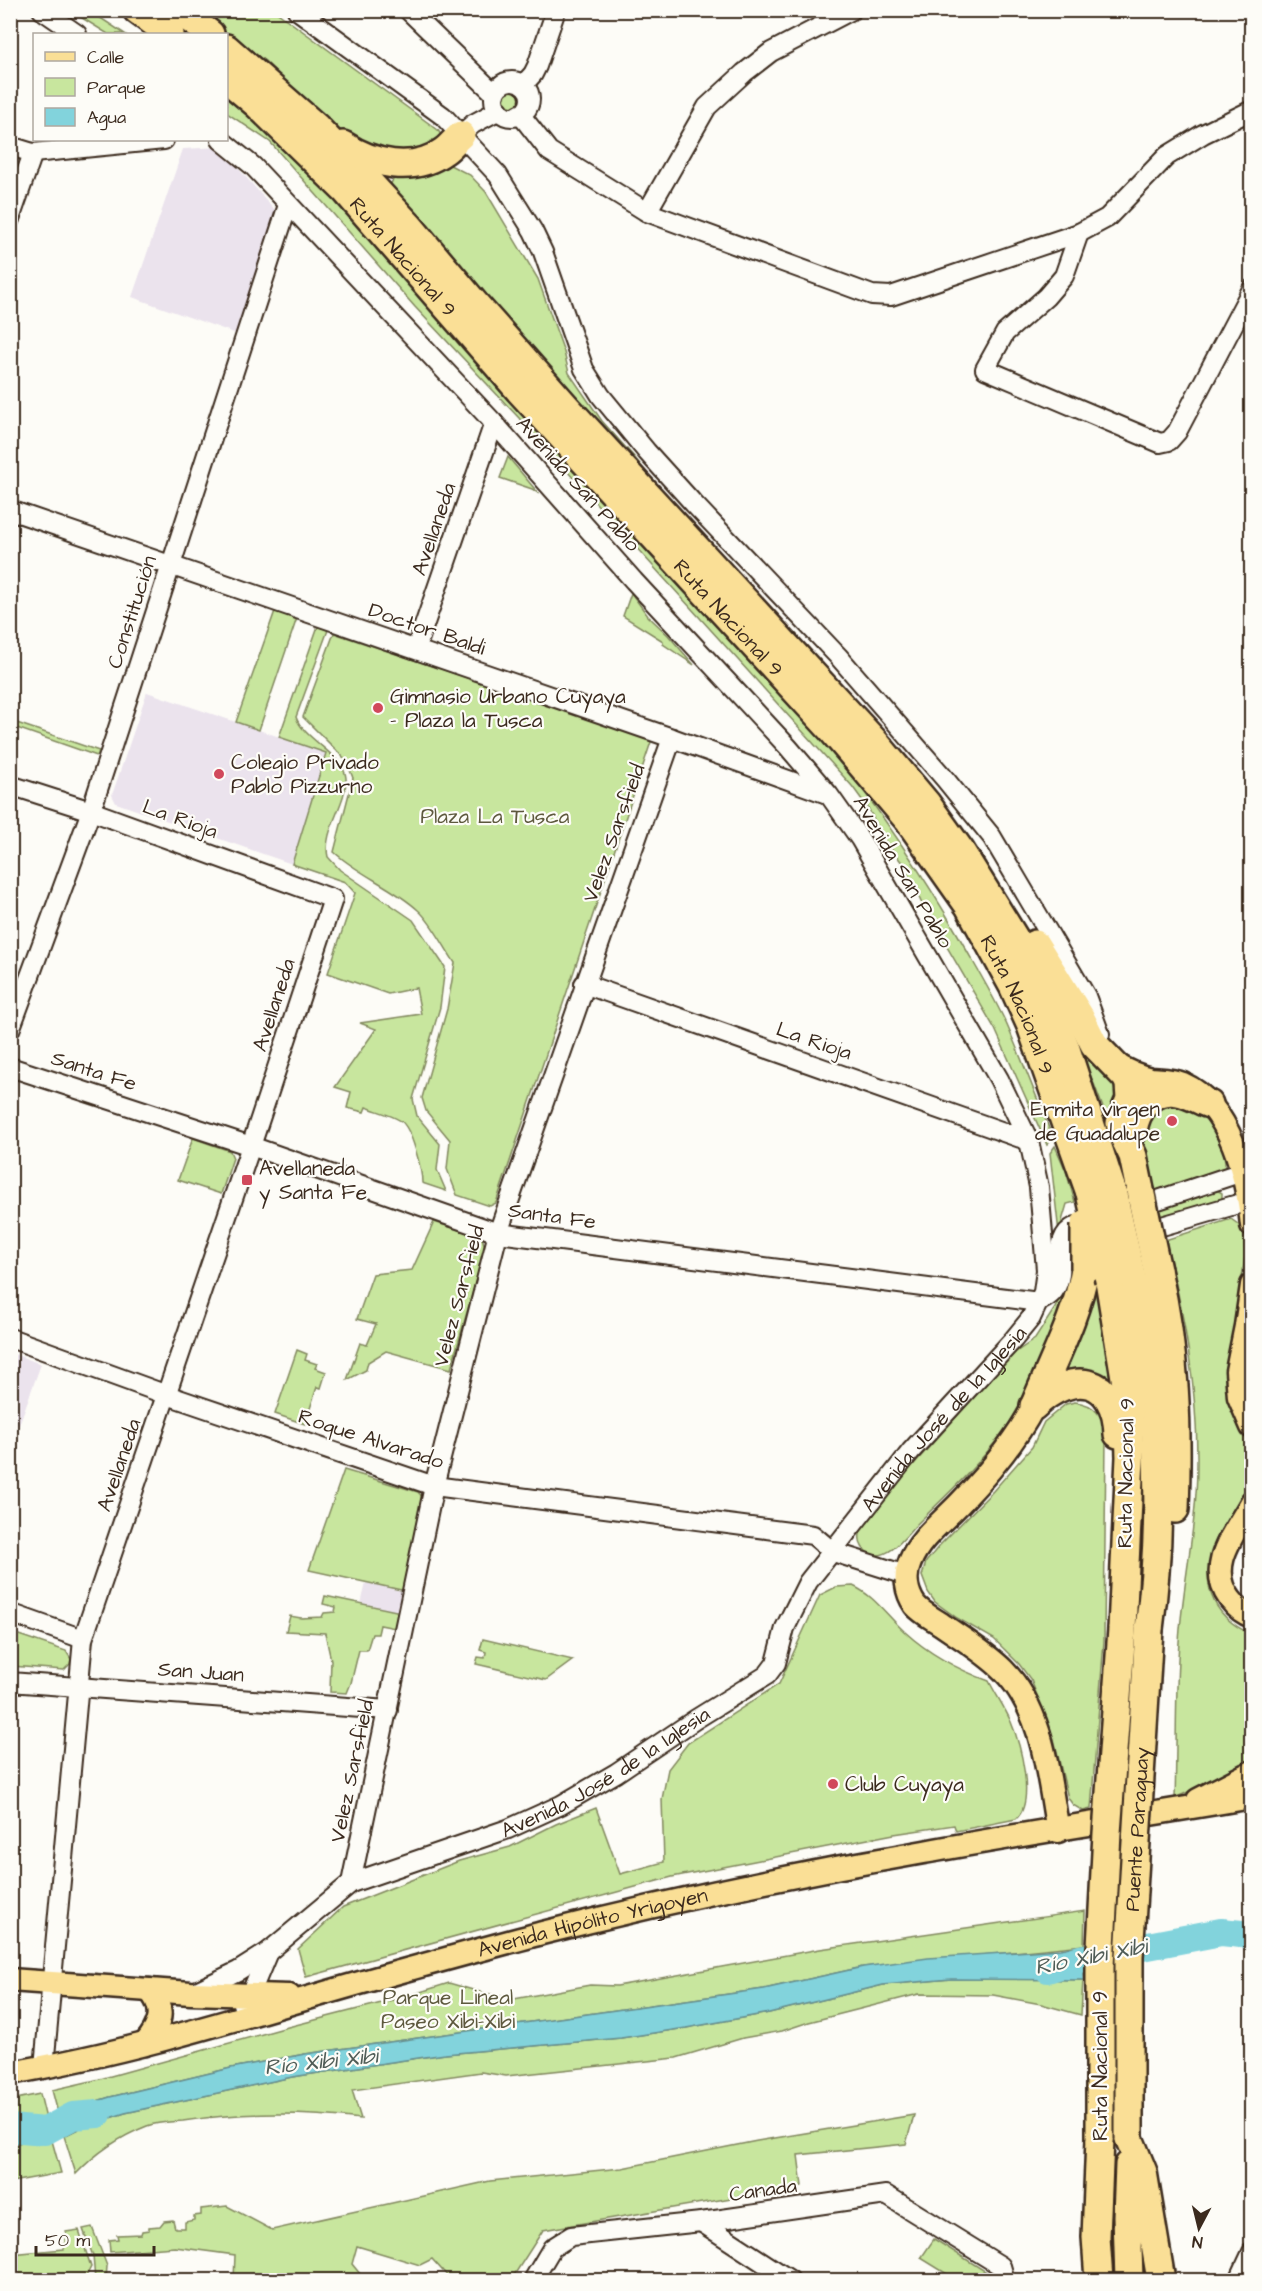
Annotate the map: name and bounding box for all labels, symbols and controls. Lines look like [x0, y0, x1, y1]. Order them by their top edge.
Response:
legend [33, 33, 228, 141]
text: Calle [87, 45, 125, 70]
text: Parque [87, 75, 146, 100]
text: Agua [87, 105, 126, 131]
street label: Ruta Nacional 9 [343, 191, 463, 323]
street label: Avenida San Pablo [509, 410, 647, 558]
street label: Avellaneda [405, 478, 463, 579]
street label: Constitución [100, 552, 164, 672]
street label: Ruta Nacional 9 [667, 553, 790, 683]
street label: Doctor Baldi [365, 595, 489, 663]
place label: Gimnasio Urbano Cuyaya - Plaza la Tusca [390, 682, 626, 735]
marker: Gimnasio Urbano Cuyaya - Plaza la Tusca [371, 701, 385, 715]
place label: Colegio Privado Pablo Pizzurno [231, 748, 379, 801]
street label: Velez Sarsfield [576, 760, 653, 906]
marker: Colegio Privado Pablo Pizzurno [212, 767, 226, 781]
street label: Avenida San Pablo [846, 790, 960, 954]
street label: La Rioja [138, 792, 222, 846]
park label: Plaza La Tusca [421, 802, 570, 831]
street label: Ruta Nacional 9 [973, 930, 1061, 1078]
street label: Avellaneda [245, 954, 303, 1055]
street label: La Rioja [772, 1015, 856, 1068]
street label: Santa Fe [48, 1044, 140, 1098]
place label: Ermita virgen de Guadalupe [1031, 1095, 1160, 1149]
marker: Ermita virgen de Guadalupe [1165, 1114, 1179, 1128]
place label: Avellaneda y Santa Fe [259, 1154, 367, 1209]
marker: Avellaneda y Santa Fe [240, 1173, 254, 1187]
street label: Santa Fe [506, 1196, 598, 1236]
street label: Velez Sarsfield [426, 1222, 492, 1370]
street label: Avenida José de la Iglesia [854, 1320, 1033, 1518]
street label: Ruta Nacional 9 [1110, 1398, 1142, 1548]
street label: Roque Alvarado [295, 1402, 448, 1476]
street label: Avellaneda [90, 1414, 148, 1515]
street label: San Juan [157, 1655, 245, 1689]
street label: Velez Sarsfield [323, 1697, 381, 1845]
street label: Avenida José de la Iglesia [496, 1699, 716, 1845]
street label: Puente Paraguay [1117, 1746, 1158, 1912]
place label: Club Cuyaya [845, 1770, 964, 1801]
marker: Club Cuyaya [826, 1777, 840, 1791]
street label: Avenida Hipólito Yrigoyen [474, 1880, 710, 1964]
water label: Río Xibi Xibi [1032, 1930, 1152, 1983]
park label: Parque Lineal Paseo Xibi-Xibi [381, 1983, 515, 2036]
street label: Ruta Nacional 9 [1086, 1991, 1115, 2141]
water label: Río Xibi Xibi [263, 2040, 382, 2083]
street label: Canada [727, 2171, 799, 2209]
north arrow [1169, 2198, 1229, 2258]
scale bar [36, 2219, 154, 2257]
text: 50 m [45, 2228, 90, 2253]
text: N [1191, 2230, 1204, 2253]

